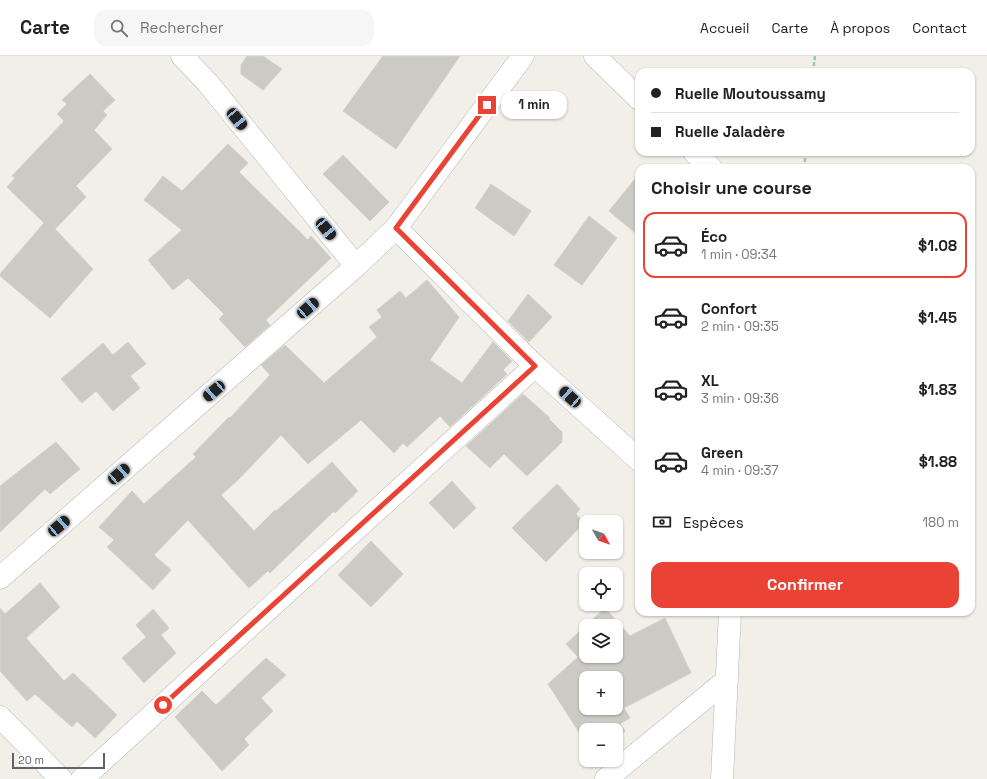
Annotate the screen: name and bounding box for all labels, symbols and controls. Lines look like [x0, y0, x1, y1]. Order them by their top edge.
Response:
search box [94, 10, 374, 46]
text: Carte [20, 15, 70, 40]
icon: search [108, 17, 130, 39]
text: Rechercher [140, 18, 224, 37]
text: Accueil [700, 19, 749, 37]
text: Carte [771, 19, 808, 37]
text: À propos [830, 19, 890, 37]
text: Contact [912, 19, 967, 37]
text: Ruelle Moutoussamy [675, 84, 826, 103]
callout: 1 min [501, 91, 567, 119]
route end [478, 96, 496, 114]
text: 1 min [518, 96, 550, 113]
car [225, 106, 249, 132]
text: Ruelle Jaladère [675, 122, 785, 141]
text: Choisir une course [651, 176, 812, 199]
car [314, 216, 338, 242]
icon: car [653, 227, 689, 263]
text: Éco [701, 227, 727, 246]
text: $1.08 [918, 236, 957, 255]
text: 1 min · 09:34 [701, 246, 777, 263]
car [295, 296, 321, 320]
icon: car [653, 299, 689, 335]
text: Confort [701, 299, 757, 318]
text: $1.45 [918, 308, 957, 327]
text: 2 min · 09:35 [701, 318, 779, 335]
icon: car [653, 371, 689, 407]
text: XL [701, 371, 719, 390]
car [201, 379, 227, 403]
text: $1.83 [919, 380, 957, 399]
car [557, 385, 583, 409]
text: 3 min · 09:36 [701, 390, 779, 407]
icon: car [653, 443, 689, 479]
text: Green [701, 443, 743, 462]
text: $1.88 [919, 452, 957, 471]
car [106, 462, 132, 486]
text: 4 min · 09:37 [701, 462, 779, 479]
icon: cash [651, 511, 673, 533]
text: Espèces [683, 513, 744, 532]
car [46, 514, 72, 538]
text: 180 m [923, 514, 959, 531]
north arrow [579, 515, 623, 559]
map controls [579, 515, 623, 767]
button: Confirmer [651, 562, 959, 608]
button: locate [579, 567, 623, 611]
button: layers [579, 619, 623, 663]
button: + [579, 671, 623, 715]
route start [154, 696, 172, 714]
button: − [579, 723, 623, 767]
scale bar [12, 751, 105, 770]
text: 20 m [18, 753, 44, 767]

